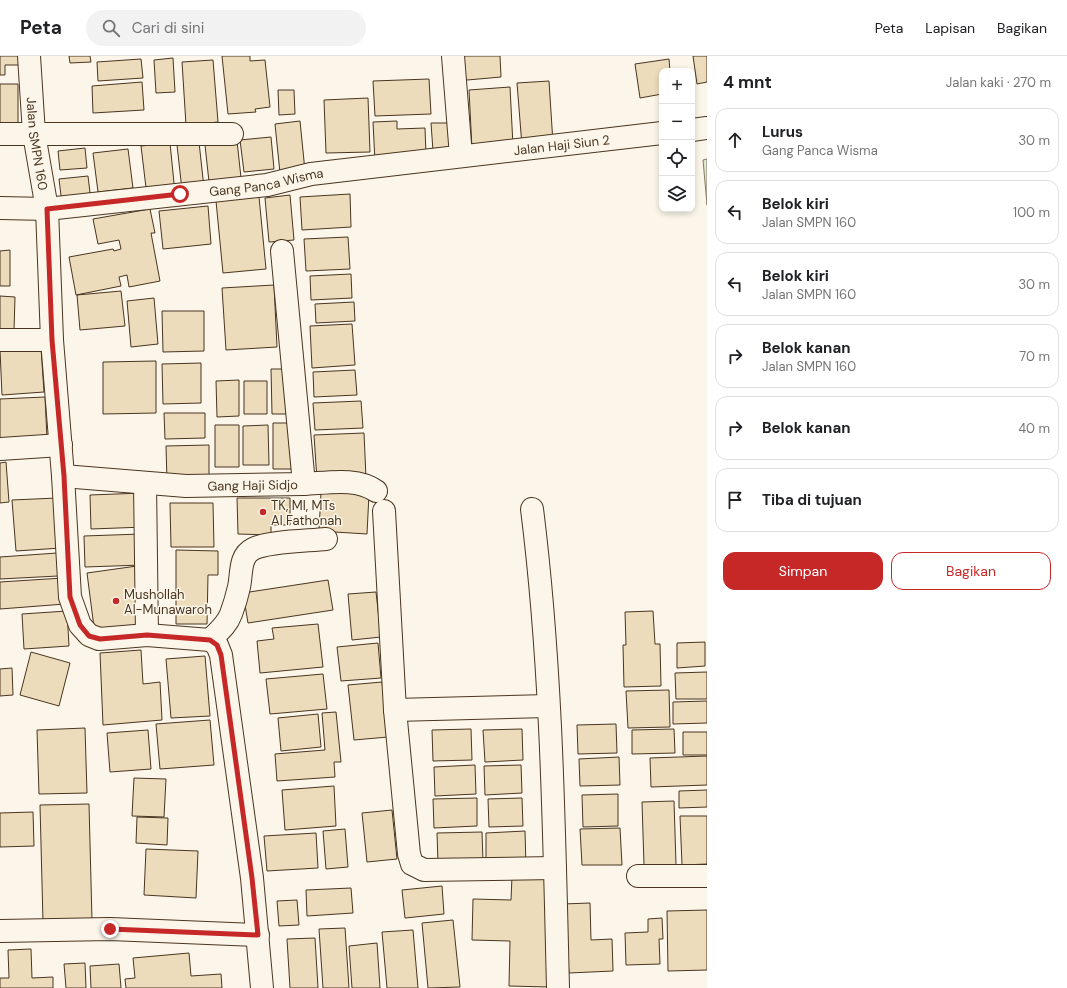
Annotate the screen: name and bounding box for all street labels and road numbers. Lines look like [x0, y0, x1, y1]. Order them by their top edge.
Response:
street label: Jalan SMPN 160 [23, 96, 52, 192]
street label: Jalan Haji Siun 2 [513, 131, 611, 159]
street label: Gang Panca Wisma [208, 165, 324, 200]
street label: Gang Haji Sidjo [207, 476, 298, 495]

